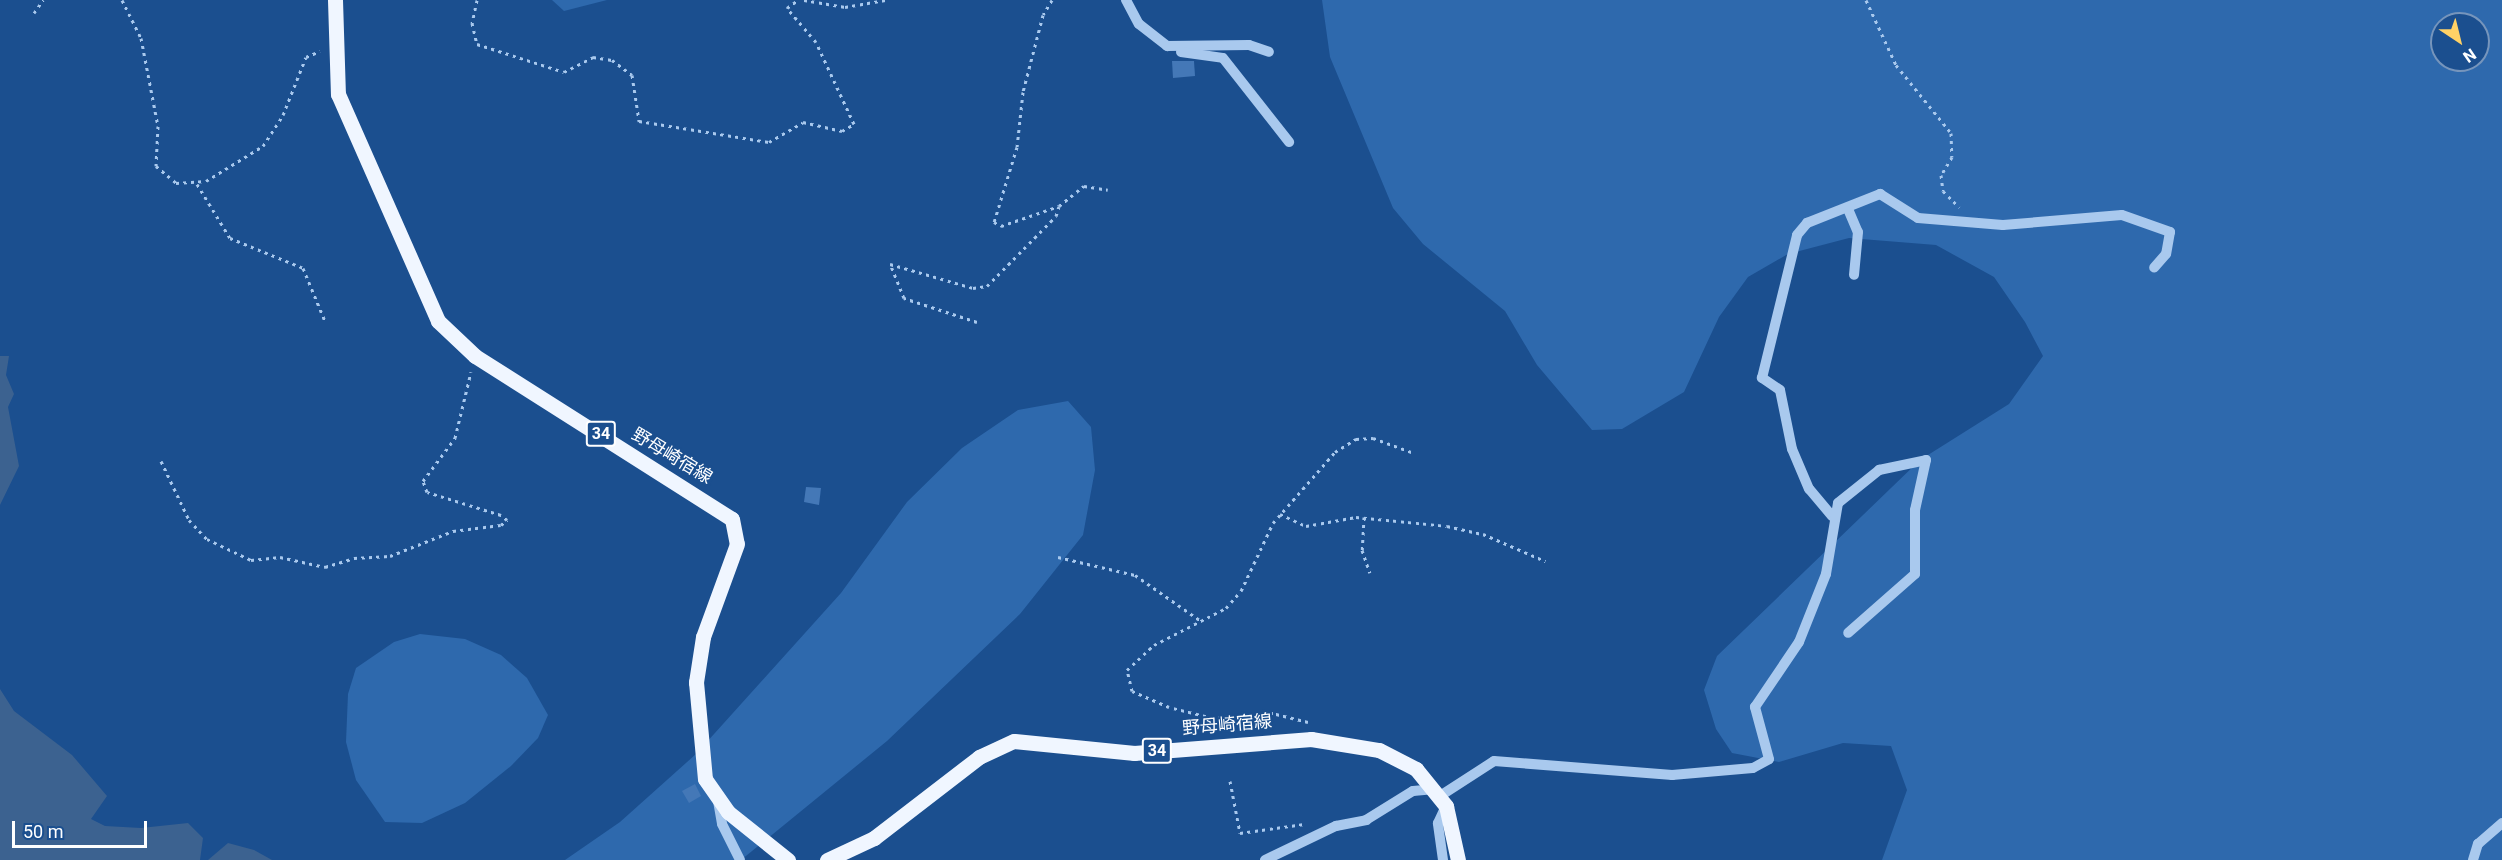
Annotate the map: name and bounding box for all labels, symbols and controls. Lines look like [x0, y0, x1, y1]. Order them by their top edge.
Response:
north arrow [2430, 12, 2490, 72]
text: N [2459, 44, 2480, 67]
road number: 34 [584, 421, 618, 447]
street label: 野母崎宿線 [628, 424, 716, 488]
street label: 野母崎宿線 [1181, 710, 1273, 740]
road number: 34 [1140, 738, 1174, 764]
scale bar [15, 809, 150, 847]
text: 50 m [23, 821, 63, 842]

